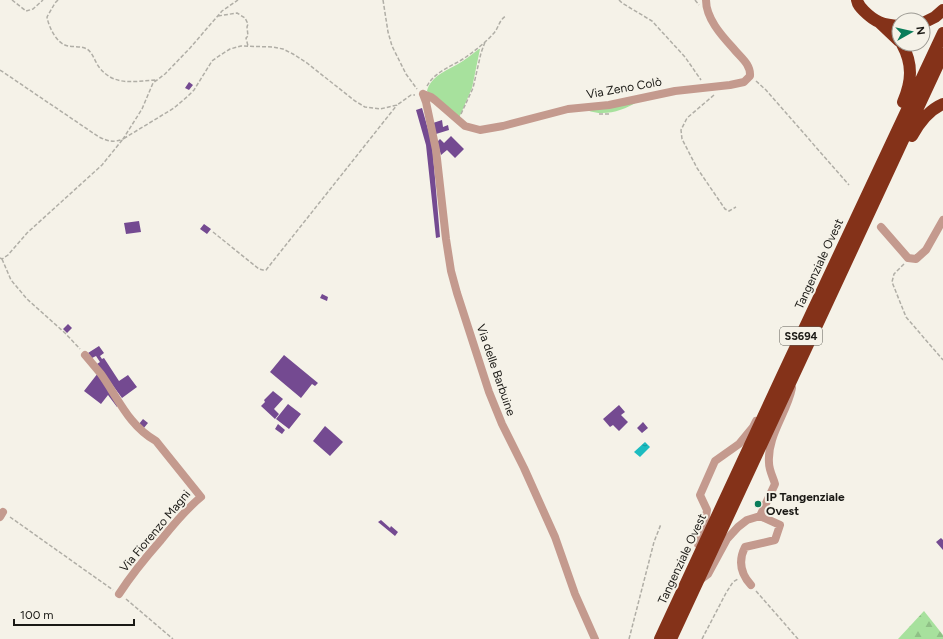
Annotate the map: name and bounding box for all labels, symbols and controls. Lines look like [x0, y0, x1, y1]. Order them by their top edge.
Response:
north arrow [891, 12, 931, 52]
text: N [913, 26, 927, 36]
street label: Via Zeno Colò [585, 74, 663, 102]
street label: Tangenziale Ovest [792, 216, 846, 311]
street label: Via delle Barbuine [474, 322, 518, 418]
road number: SS694 [780, 327, 822, 345]
street label: Via Fiorenzo Magni [117, 487, 193, 575]
place label: IP Tangenziale Ovest [766, 490, 845, 518]
marker: IP Tangenziale Ovest [753, 499, 763, 509]
street label: Tangenziale Ovest [655, 511, 709, 606]
scale bar [14, 601, 134, 627]
text: 100 m [20, 608, 54, 622]

